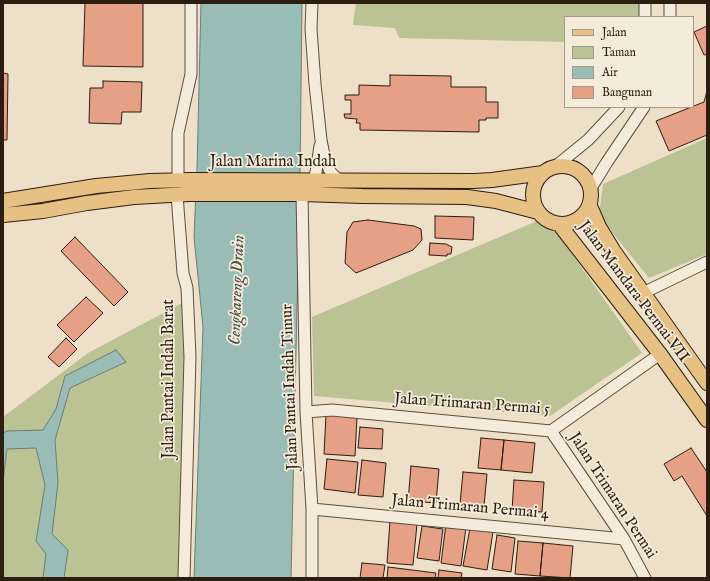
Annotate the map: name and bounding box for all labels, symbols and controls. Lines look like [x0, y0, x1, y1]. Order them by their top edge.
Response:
legend [564, 16, 694, 108]
text: Jalan [602, 25, 627, 40]
text: Taman [602, 45, 636, 60]
text: Air [602, 65, 618, 80]
text: Bangunan [602, 85, 652, 100]
street label: Jalan Marina Indah [210, 153, 336, 173]
street label: Jalan Mandara Permai VII [574, 218, 692, 366]
water label: Cengkareng Drain [226, 235, 250, 345]
street label: Jalan Pantai Indah Barat [160, 299, 180, 459]
street label: Jalan Pantai Indah Timur [279, 304, 303, 470]
street label: Jalan Trimaran Permai 5 [393, 390, 551, 420]
street label: Jalan Trimaran Permai [564, 429, 660, 563]
street label: Jalan Trimaran Permai 4 [390, 492, 550, 524]

